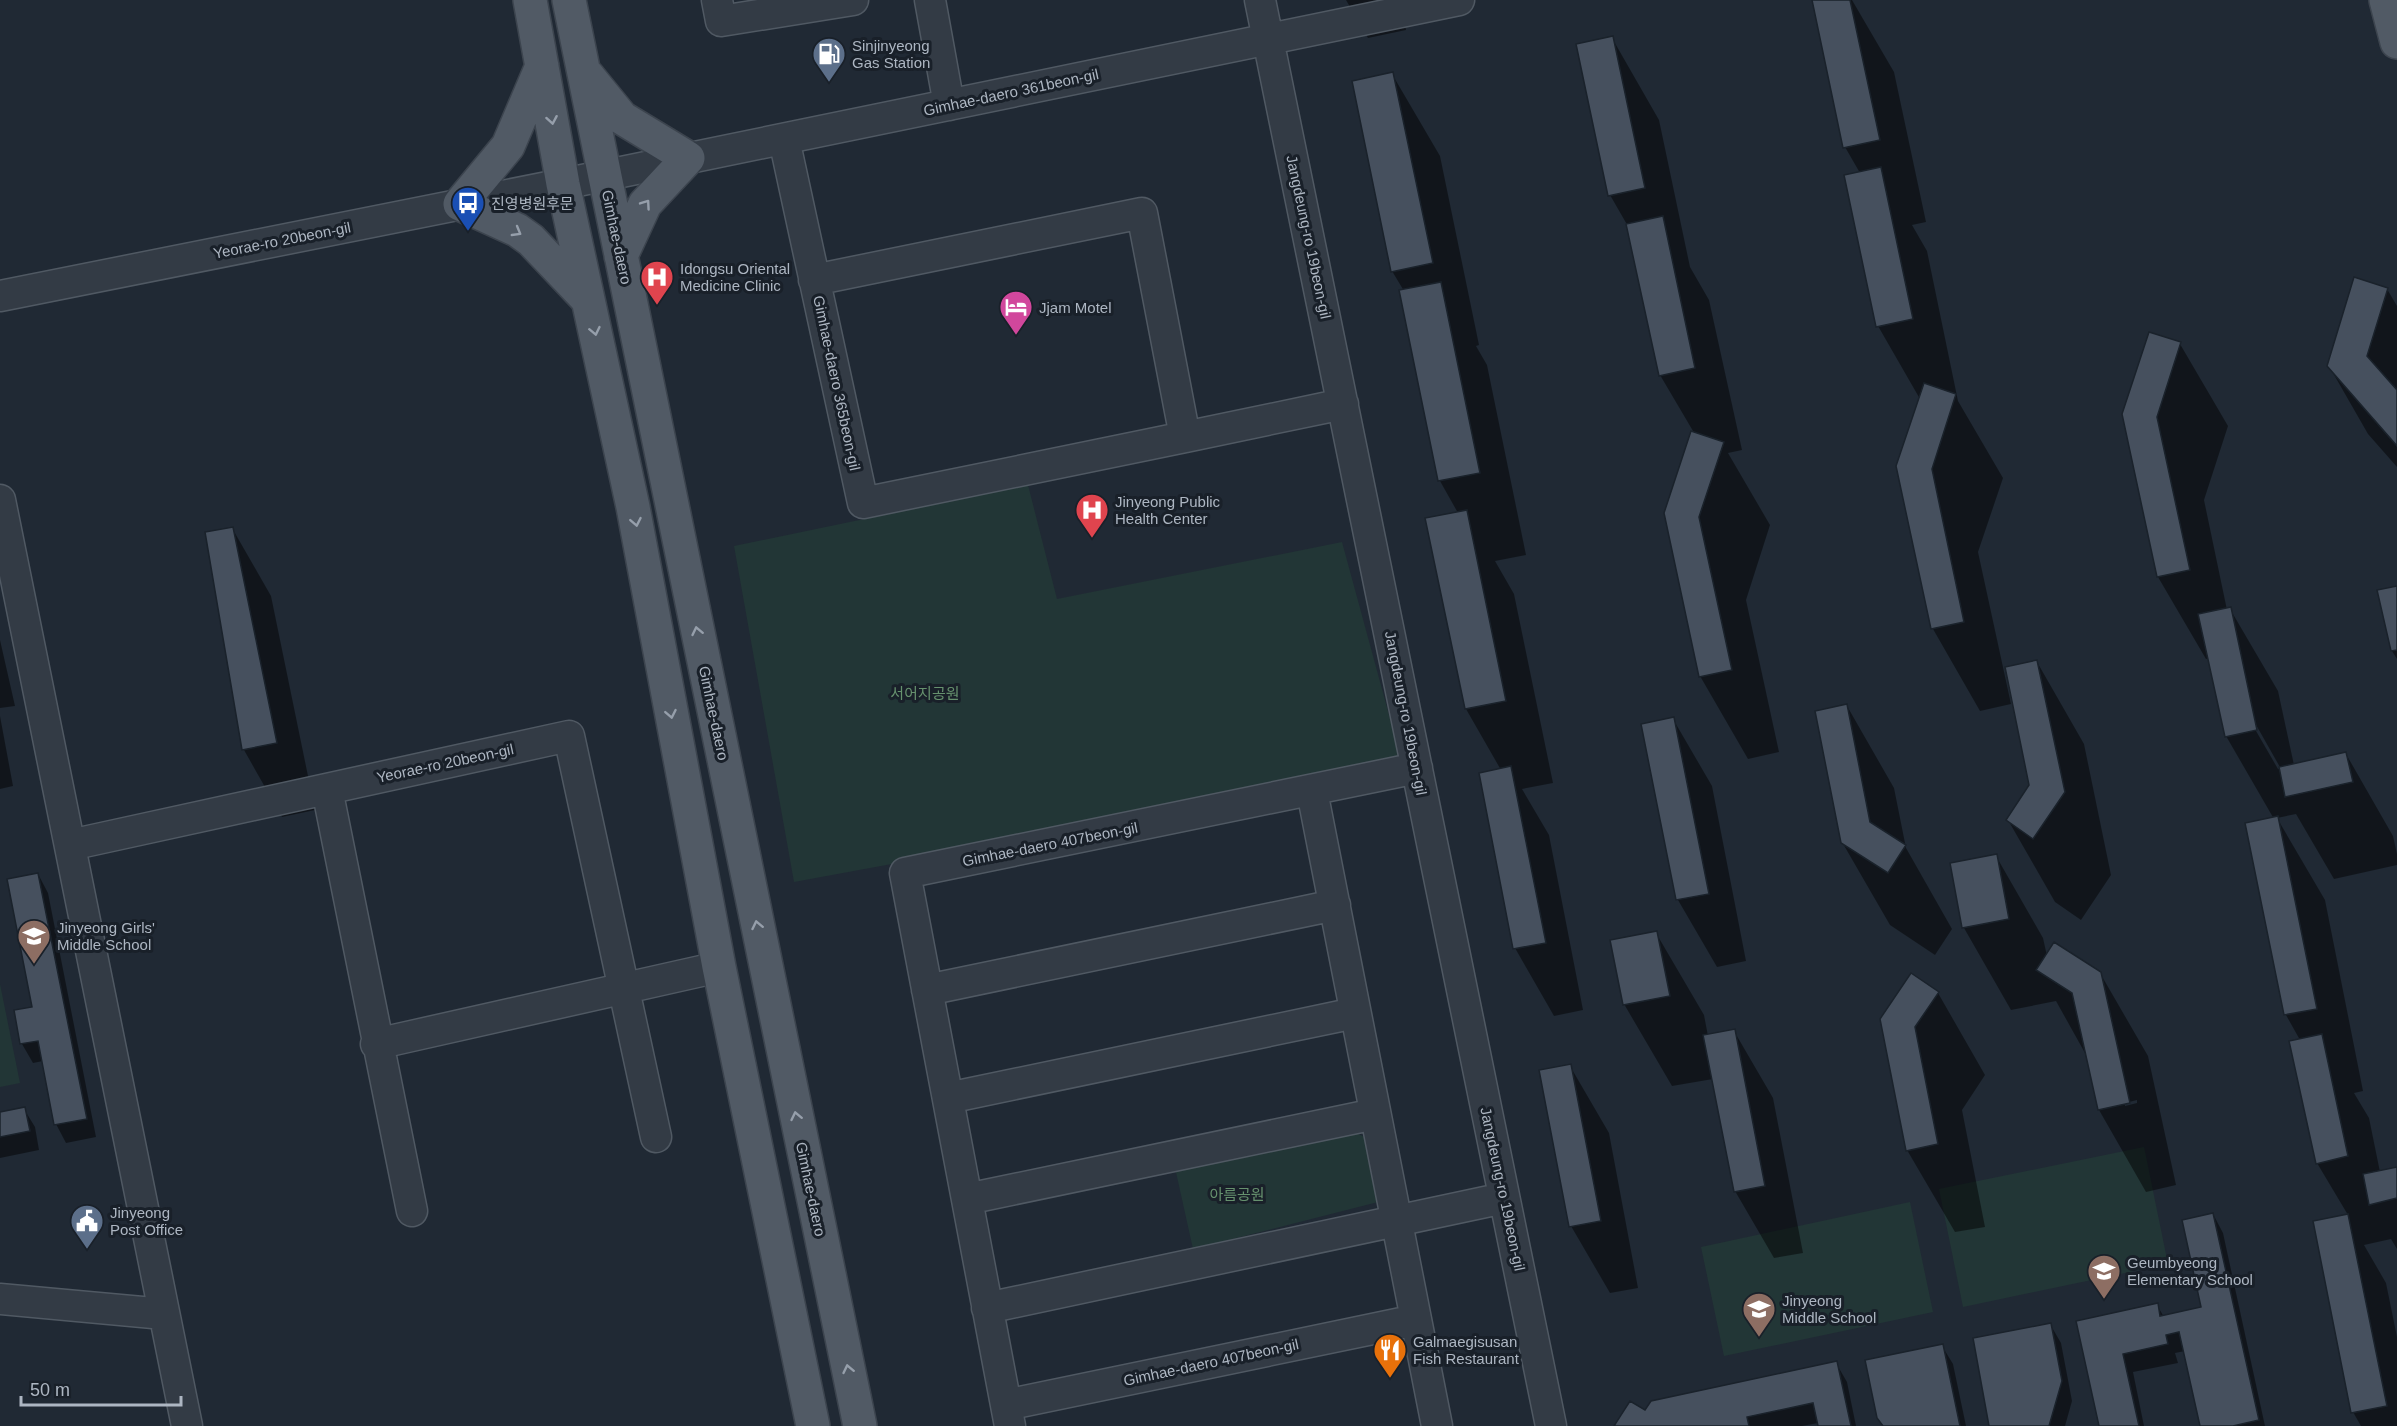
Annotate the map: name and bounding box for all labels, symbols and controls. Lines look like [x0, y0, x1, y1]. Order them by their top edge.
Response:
fuel station icon: Sinjinyeong Gas Station [811, 36, 847, 83]
place label: Sinjinyeong Gas Station [852, 37, 930, 71]
street label: Gimhae-daero 361beon-gil [922, 65, 1100, 119]
one-way arrow [545, 115, 557, 124]
street label: Jangdeung-ro 19beon-gil [1283, 154, 1335, 320]
bus stop icon: 진영병원후문 [450, 185, 486, 232]
street label: Gimhae-daero [599, 188, 635, 286]
place label: 진영병원후문 [491, 195, 574, 212]
one-way arrow [639, 199, 650, 210]
street label: Yeorae-ro 20beon-gil [212, 218, 352, 262]
one-way arrow [511, 224, 521, 236]
hospital icon: Idongsu Oriental Medicine Clinic [639, 259, 675, 306]
place label: Idongsu Oriental Medicine Clinic [680, 260, 790, 294]
hotel icon: Jjam Motel [998, 289, 1034, 336]
street label: Gimhae-daero 365beon-gil [810, 294, 864, 472]
place label: Jjam Motel [1039, 299, 1112, 316]
one-way arrow [588, 326, 601, 336]
hospital icon: Jinyeong Public Health Center [1074, 492, 1110, 539]
place label: Jinyeong Public Health Center [1115, 493, 1221, 527]
one-way arrow [629, 517, 641, 527]
one-way arrow [692, 626, 705, 636]
street label: Jangdeung-ro 19beon-gil [1382, 630, 1430, 796]
street label: Gimhae-daero [696, 664, 732, 762]
park label: 서어지공원 [890, 685, 960, 702]
one-way arrow [664, 708, 677, 718]
street label: Yeorae-ro 20beon-gil [375, 740, 515, 786]
street label: Gimhae-daero 407beon-gil [961, 819, 1139, 869]
school or university icon: Jinyeong Girls' Middle School [16, 918, 52, 965]
place label: Jinyeong Girls' Middle School [57, 919, 155, 953]
one-way arrow [752, 920, 765, 930]
street label: Jangdeung-ro 19beon-gil [1477, 1106, 1529, 1272]
one-way arrow [790, 1111, 803, 1121]
street label: Gimhae-daero [793, 1140, 829, 1238]
park label: 아름공원 [1209, 1186, 1265, 1203]
public building icon: Jinyeong Post Office [69, 1203, 105, 1250]
place label: Jinyeong Post Office [110, 1204, 183, 1238]
school or university icon: Geumbyeong Elementary School [2086, 1253, 2122, 1300]
place label: Geumbyeong Elementary School [2127, 1254, 2253, 1288]
school or university icon: Jinyeong Middle School [1741, 1291, 1777, 1338]
place label: Jinyeong Middle School [1782, 1292, 1876, 1326]
restaurant icon: Galmaegisusan Fish Restaurant [1372, 1332, 1408, 1379]
place label: Galmaegisusan Fish Restaurant [1413, 1333, 1520, 1367]
street label: Gimhae-daero 407beon-gil [1122, 1335, 1300, 1389]
one-way arrow [842, 1364, 855, 1374]
scale bar [21, 1369, 182, 1407]
text: 50 m [30, 1380, 70, 1400]

